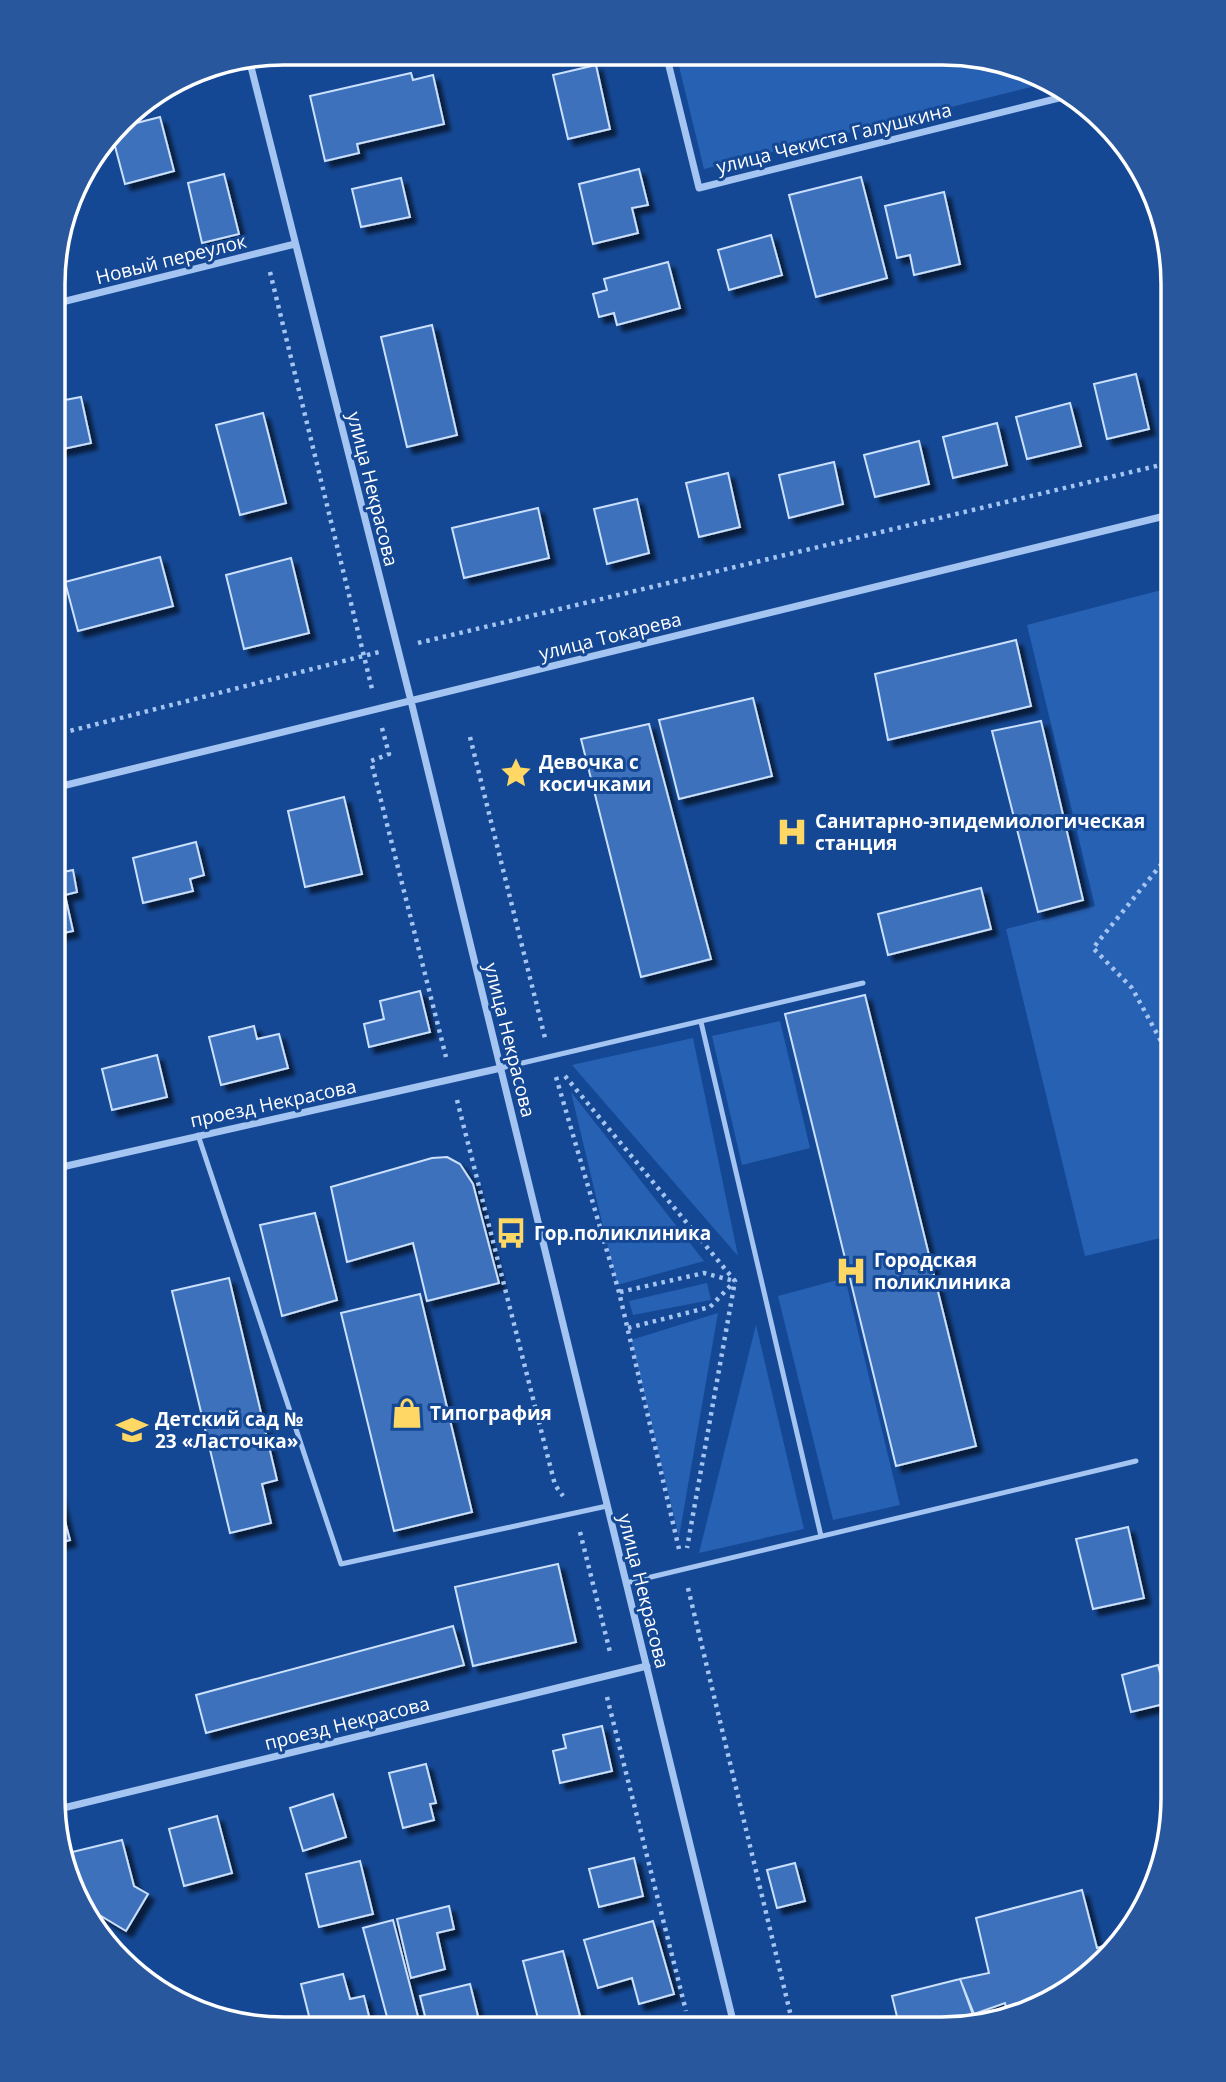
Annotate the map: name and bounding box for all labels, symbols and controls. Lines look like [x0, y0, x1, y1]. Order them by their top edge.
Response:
street label: улица Чекиста Галушкина [714, 96, 954, 180]
street label: Новый переулок [93, 228, 249, 290]
street label: улица Некрасова [341, 409, 405, 569]
street label: улица Токарева [536, 606, 684, 666]
place label: Девочка с косичками [539, 749, 651, 797]
place icon: Девочка с косичками [499, 756, 533, 790]
place label: Санитарно-эпидемиологическая станция [815, 808, 1145, 856]
hospital icon: Санитарно-эпидемиологическая станция [775, 815, 809, 849]
street label: улица Некрасова [478, 960, 542, 1120]
street label: проезд Некрасова [188, 1073, 358, 1133]
bus stop icon: Гор.поликлиника [494, 1216, 528, 1250]
place label: Гор.поликлиника [534, 1220, 711, 1246]
place label: Городская поликлиника [874, 1247, 1011, 1295]
hospital icon: Городская поликлиника [834, 1254, 868, 1288]
shop icon: Типография [390, 1396, 424, 1430]
place label: Типография [430, 1400, 552, 1426]
place label: Детский сад № 23 «Ласточка» [155, 1406, 303, 1454]
school or university icon: Детский сад № 23 «Ласточка» [115, 1413, 149, 1447]
street label: улица Некрасова [612, 1511, 676, 1671]
street label: проезд Некрасова [262, 1690, 432, 1756]

